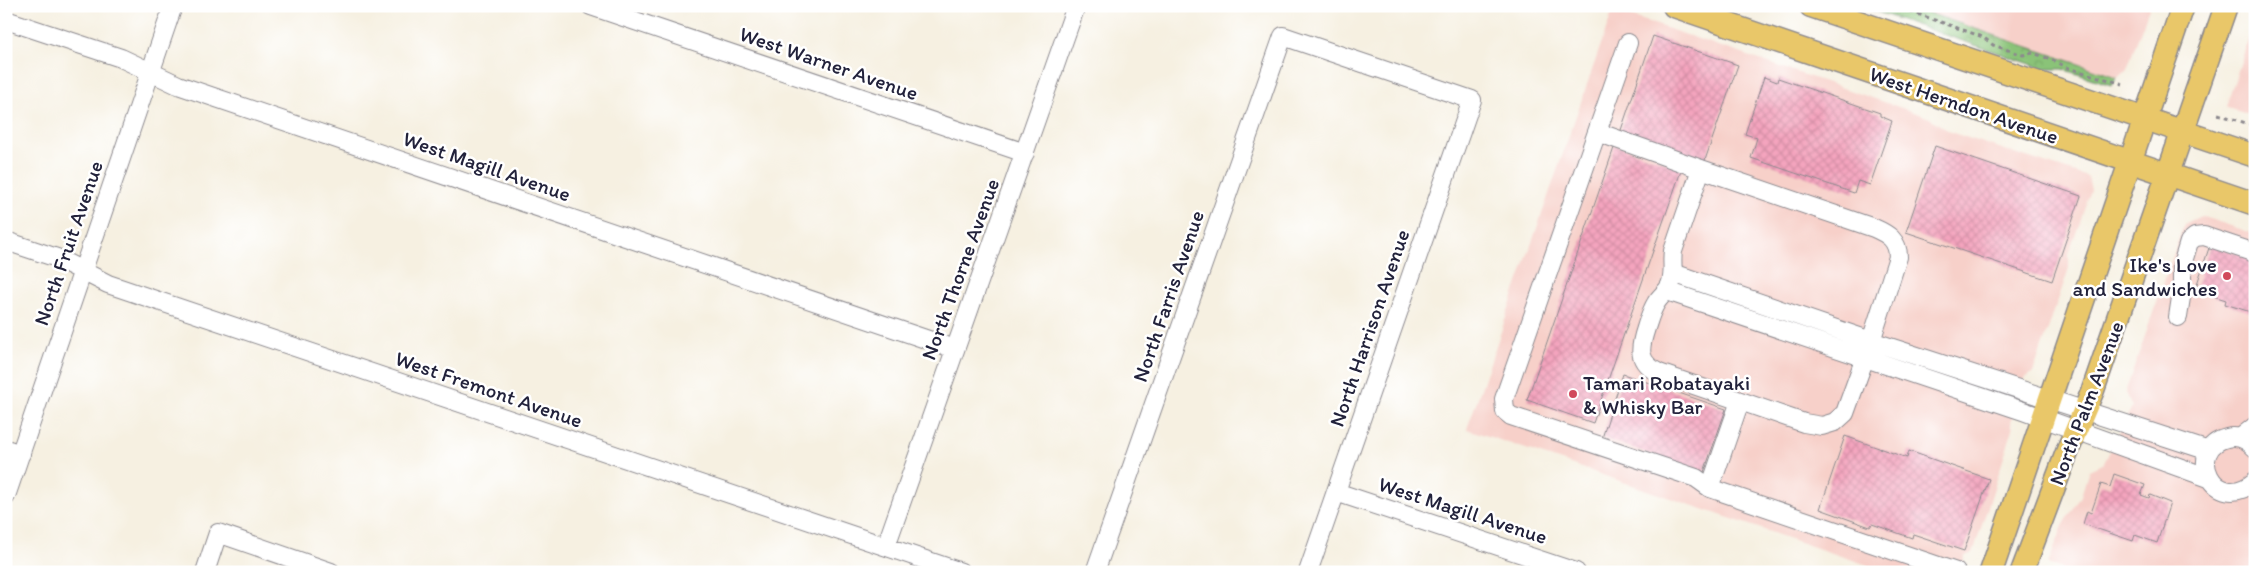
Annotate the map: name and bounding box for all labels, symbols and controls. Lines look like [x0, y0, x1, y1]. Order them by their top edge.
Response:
street label: West Warner Avenue [736, 21, 922, 105]
street label: West Herndon Avenue [1866, 61, 2062, 149]
street label: West Magill Avenue [400, 126, 574, 206]
street label: North Fruit Avenue [28, 157, 108, 329]
street label: North Thorne Avenue [916, 175, 1004, 363]
street label: North Farris Avenue [1127, 207, 1209, 385]
street label: North Harrison Avenue [1323, 226, 1415, 430]
place label: Ike's Love and Sandwiches [2072, 252, 2217, 301]
marker: Ike's Love and Sandwiches [2221, 270, 2233, 282]
street label: North Palm Avenue [2043, 317, 2129, 489]
street label: West Fremont Avenue [392, 345, 586, 433]
place label: Tamari Robatayaki & Whisky Bar [1583, 370, 1750, 419]
marker: Tamari Robatayaki & Whisky Bar [1567, 388, 1579, 400]
street label: West Magill Avenue [1376, 471, 1550, 549]

